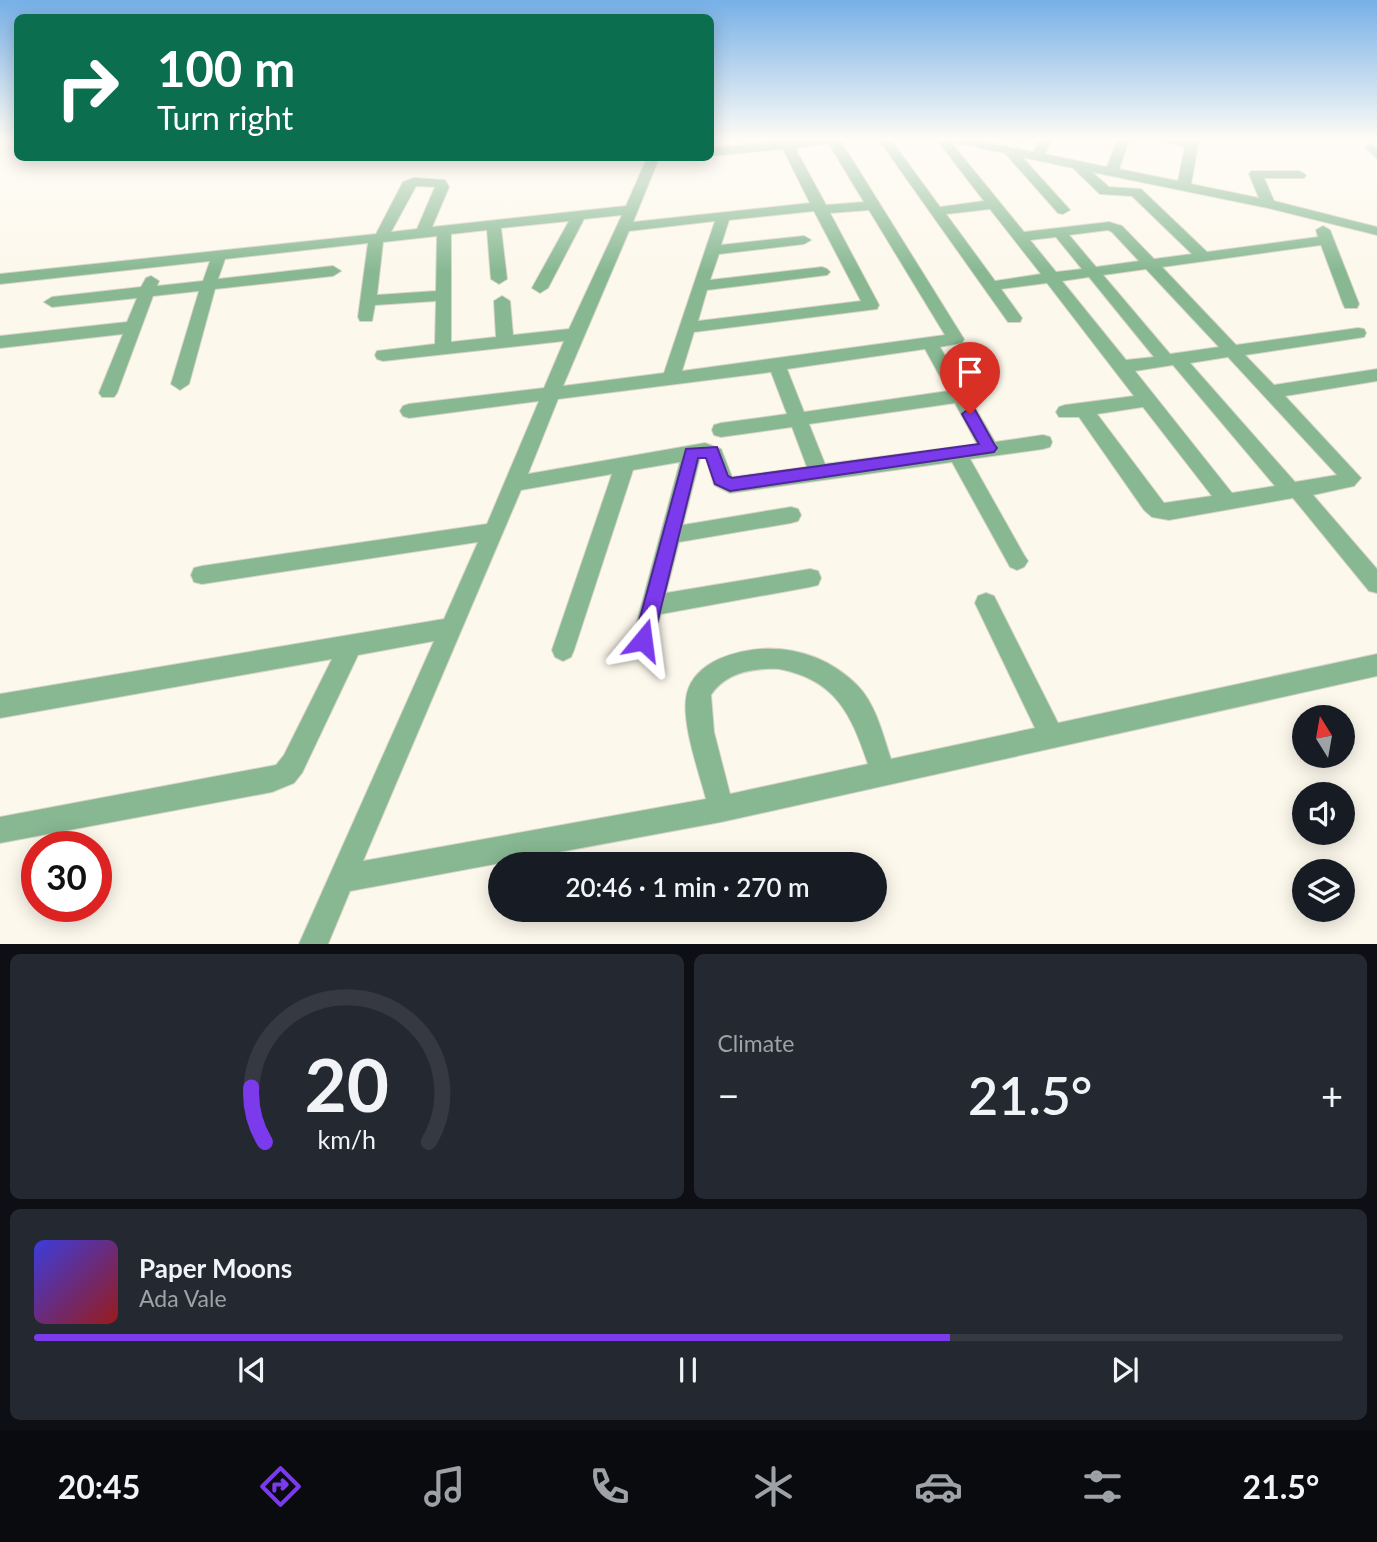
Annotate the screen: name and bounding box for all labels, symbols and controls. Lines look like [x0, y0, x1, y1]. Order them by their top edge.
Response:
text: 100 m [157, 39, 295, 97]
icon: right [42, 42, 133, 133]
text: Turn right [157, 98, 293, 137]
pin [940, 342, 1000, 414]
icon: arrive [951, 353, 989, 391]
position arrow [606, 603, 680, 677]
north arrow [1292, 705, 1354, 768]
map controls [1292, 705, 1355, 922]
button: sound [1292, 782, 1355, 845]
speed limit sign: 30 [21, 831, 112, 922]
button: layers [1292, 859, 1355, 922]
text: 20:46 · 1 min · 270 m [565, 871, 810, 903]
text: Climate [718, 1029, 794, 1057]
text: 20 [305, 1041, 389, 1129]
text: 21.5° [968, 1064, 1092, 1126]
text: − [718, 1072, 740, 1118]
text: + [1321, 1072, 1343, 1118]
text: km/h [317, 1124, 376, 1154]
text: Paper Moons [139, 1252, 292, 1284]
text: Ada Vale [139, 1284, 227, 1312]
icon: previous [233, 1351, 271, 1389]
icon: pause [669, 1351, 707, 1389]
icon: next [1106, 1351, 1144, 1389]
icon: directions [256, 1462, 305, 1511]
icon: music [420, 1462, 469, 1511]
icon: phone [585, 1462, 634, 1511]
icon: climate [749, 1462, 798, 1511]
icon: car [914, 1462, 963, 1511]
icon: filters [1078, 1462, 1127, 1511]
text: 20:45 [58, 1467, 140, 1506]
text: 21.5° [1243, 1467, 1319, 1506]

